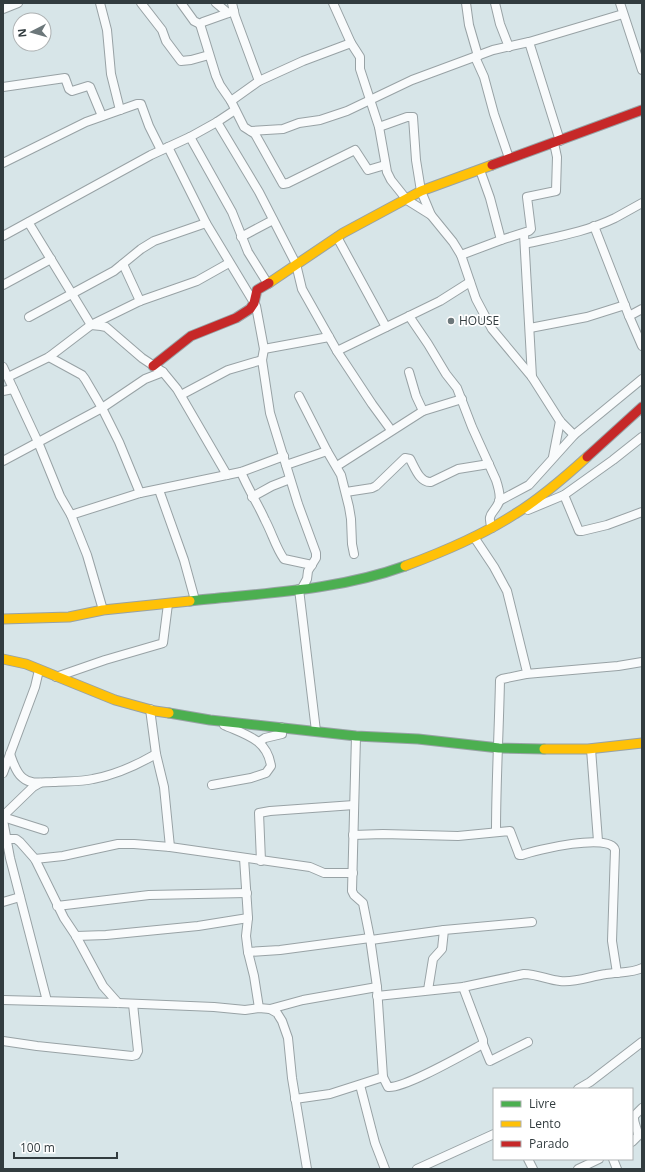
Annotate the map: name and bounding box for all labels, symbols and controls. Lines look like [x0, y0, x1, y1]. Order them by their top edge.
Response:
north arrow [12, 12, 52, 52]
text: N [14, 28, 29, 38]
place label: HOUSE [459, 312, 499, 329]
marker: HOUSE [446, 316, 456, 326]
legend [493, 1088, 633, 1160]
text: Livre [529, 1095, 556, 1112]
text: Lento [529, 1115, 561, 1132]
scale bar [14, 1134, 117, 1160]
text: Parado [529, 1135, 569, 1152]
text: 100 m [20, 1139, 55, 1156]

